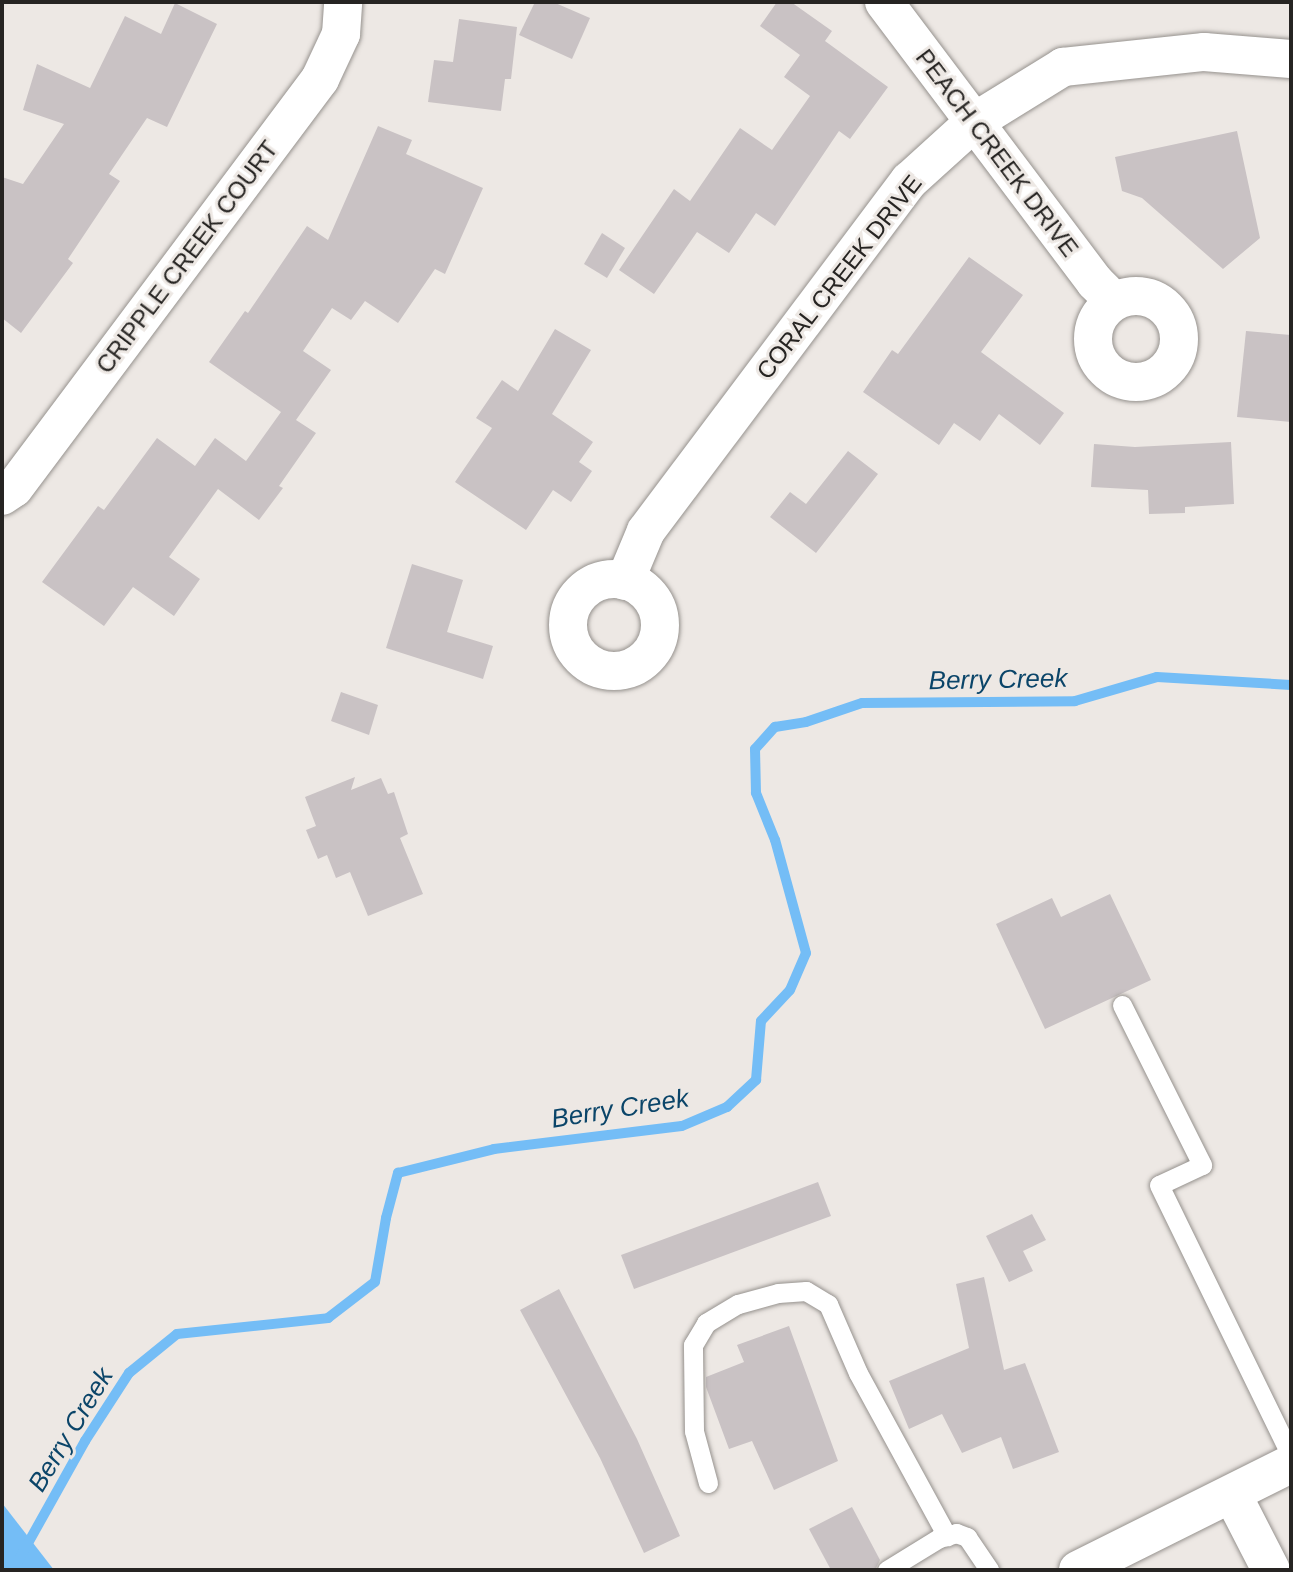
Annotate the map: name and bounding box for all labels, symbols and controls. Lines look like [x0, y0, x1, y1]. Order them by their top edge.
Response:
street label: PEACH CREEK DRIVE [910, 44, 1084, 262]
street label: CRIPPLE CREEK COURT [90, 135, 284, 379]
street label: CORAL CREEK DRIVE [750, 169, 928, 385]
water label: Berry Creek [928, 663, 1068, 697]
water label: Berry Creek [549, 1083, 691, 1135]
water label: Berry Creek [22, 1363, 120, 1497]

